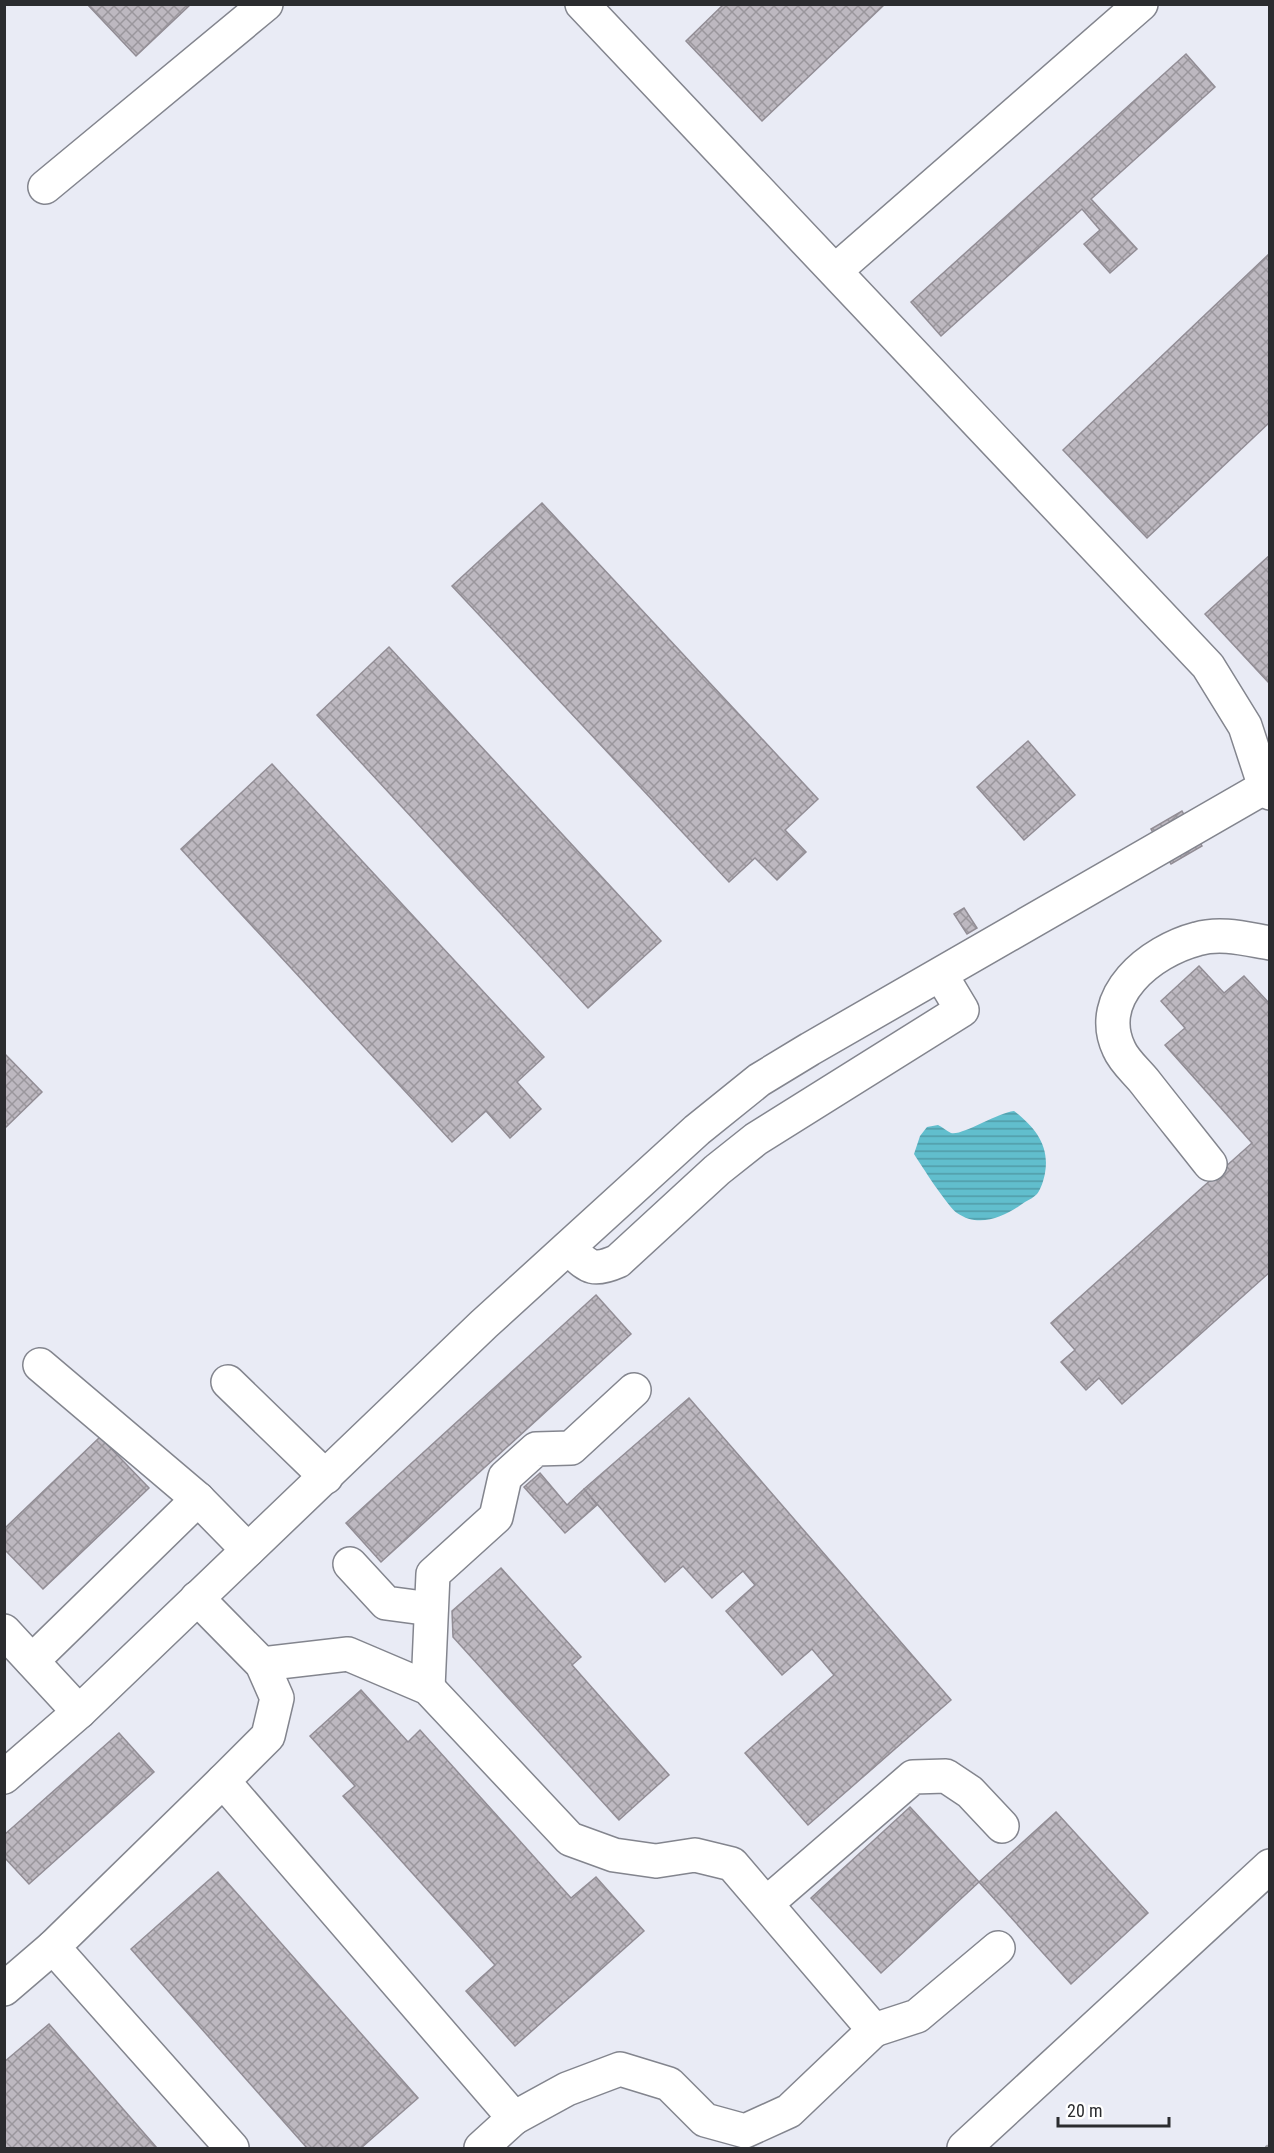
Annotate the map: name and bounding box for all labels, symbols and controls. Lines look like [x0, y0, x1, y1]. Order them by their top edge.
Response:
scale bar [1058, 2090, 1169, 2128]
text: 20 m [1067, 2100, 1102, 2121]

